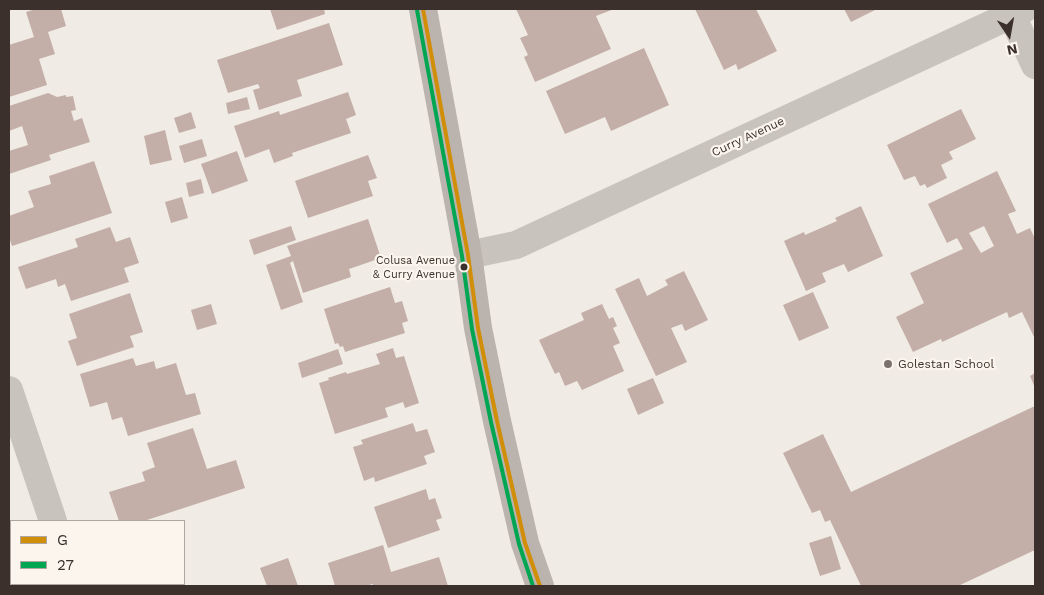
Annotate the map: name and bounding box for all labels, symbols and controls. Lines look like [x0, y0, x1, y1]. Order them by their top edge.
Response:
north arrow [984, 10, 1034, 60]
text: N [1005, 41, 1019, 59]
street label: Curry Avenue [710, 114, 786, 160]
place label: Colusa Avenue & Curry Avenue [373, 254, 455, 280]
marker: Colusa Avenue & Curry Avenue [459, 262, 469, 272]
place label: Golestan School [898, 357, 994, 371]
marker: Golestan School [882, 358, 894, 370]
legend [10, 520, 185, 585]
text: G [57, 531, 68, 549]
text: 27 [57, 556, 74, 574]

